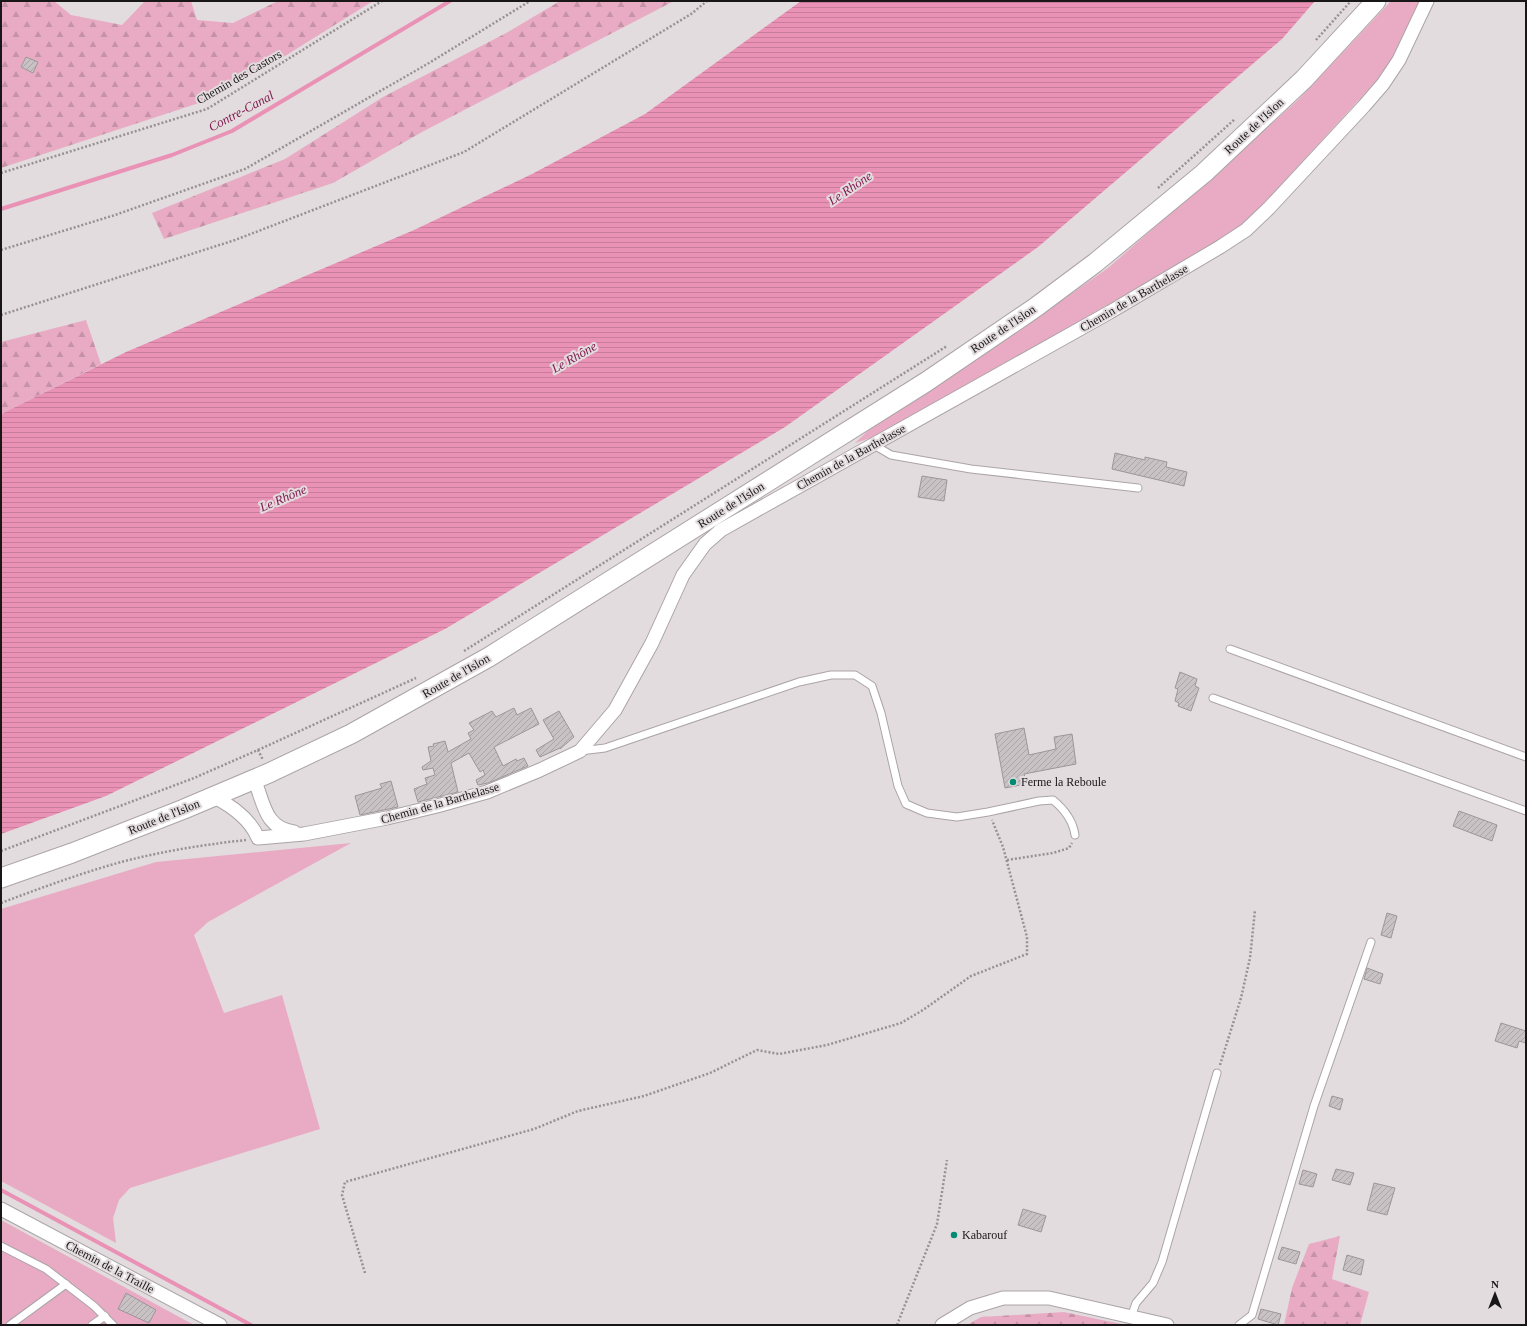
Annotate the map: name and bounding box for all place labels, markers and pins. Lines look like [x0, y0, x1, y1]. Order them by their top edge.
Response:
place label: Ferme la Reboule [1021, 775, 1106, 789]
marker: Ferme la Reboule [1008, 777, 1018, 787]
place label: Kabarouf [962, 1228, 1007, 1242]
marker: Kabarouf [949, 1230, 959, 1240]

